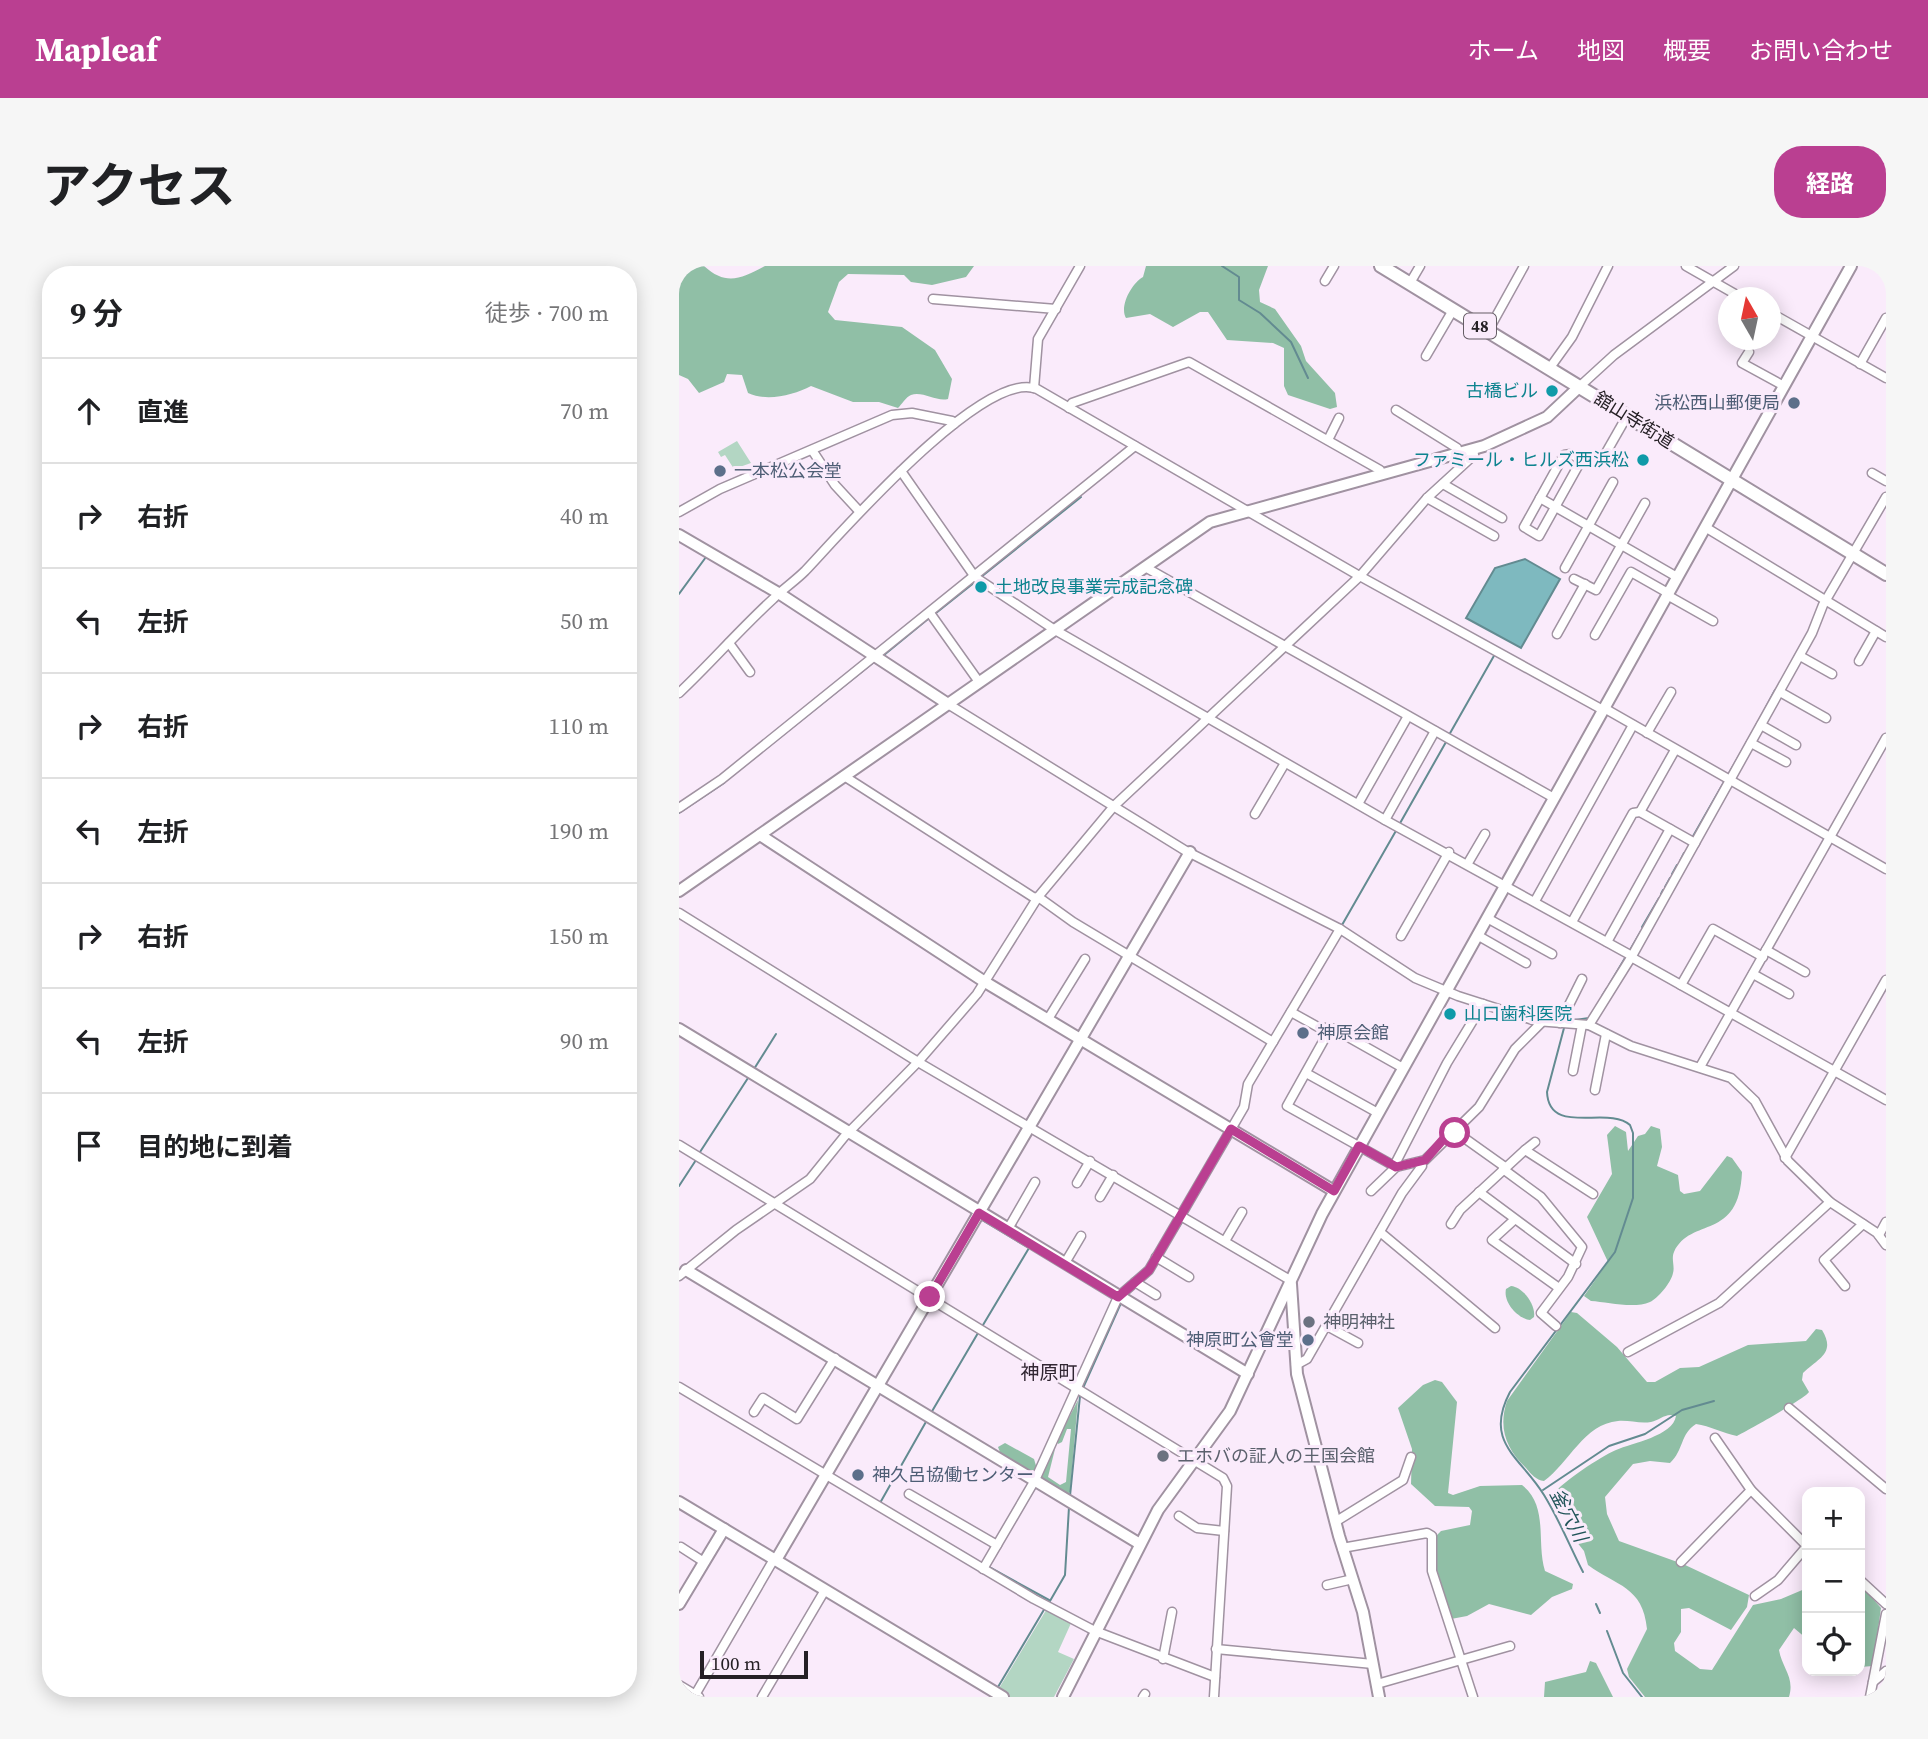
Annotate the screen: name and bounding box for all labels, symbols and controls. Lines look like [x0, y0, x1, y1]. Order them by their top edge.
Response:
text: Mapleaf [35, 27, 158, 72]
text: ホーム [1468, 34, 1539, 67]
text: 地図 [1577, 34, 1625, 67]
text: 概要 [1663, 34, 1711, 67]
text: お問い合わせ [1749, 34, 1893, 67]
button: 経路 [1774, 146, 1886, 218]
text: アクセス [42, 152, 236, 219]
north arrow [1718, 287, 1781, 350]
text: 9 分 [70, 293, 123, 334]
text: 徒歩 · 700 m [485, 297, 609, 329]
road number: 48 [1464, 314, 1496, 338]
place label: 古橋ビル [1466, 378, 1538, 403]
marker: 古橋ビル [1544, 383, 1560, 399]
street label: 舘山寺街道 [1589, 385, 1679, 454]
place label: 浜松西山郵便局 [1654, 390, 1780, 415]
icon: ahead [70, 392, 108, 430]
text: 直進 [137, 394, 189, 430]
text: 70 m [560, 395, 609, 427]
marker: 浜松西山郵便局 [1786, 395, 1802, 411]
place label: ファミール・ヒルズ西浜松 [1413, 447, 1629, 472]
marker: ファミール・ヒルズ西浜松 [1635, 452, 1651, 468]
place label: 一本松公会堂 [734, 458, 842, 483]
marker: 一本松公会堂 [712, 463, 728, 479]
icon: right [70, 497, 108, 535]
text: 右折 [137, 499, 189, 535]
text: 40 m [560, 500, 609, 532]
place label: 土地改良事業完成記念碑 [995, 574, 1193, 599]
marker: 土地改良事業完成記念碑 [973, 579, 989, 595]
icon: left [70, 602, 108, 640]
text: 左折 [137, 604, 189, 640]
text: 50 m [560, 605, 609, 637]
icon: right [70, 707, 108, 745]
text: 右折 [137, 709, 189, 745]
text: 110 m [548, 710, 609, 742]
icon: left [70, 812, 108, 850]
text: 左折 [137, 814, 189, 850]
text: 190 m [548, 815, 609, 847]
icon: right [70, 917, 108, 955]
text: 右折 [137, 919, 189, 955]
text: 150 m [548, 920, 609, 952]
place label: 山口歯科医院 [1464, 1001, 1572, 1026]
marker: 山口歯科医院 [1442, 1006, 1458, 1022]
place label: 神原会館 [1317, 1020, 1389, 1045]
icon: left [70, 1022, 108, 1060]
text: 左折 [137, 1024, 189, 1060]
text: 90 m [560, 1025, 609, 1057]
marker: 神原会館 [1295, 1025, 1311, 1041]
route start [1439, 1117, 1470, 1148]
icon: arrive [70, 1127, 108, 1165]
text: 目的地に到着 [137, 1129, 293, 1165]
route end [914, 1281, 945, 1312]
place label: 神明神社 [1323, 1309, 1395, 1334]
marker: 神明神社 [1301, 1314, 1317, 1330]
place label: 神原町公會堂 [1186, 1327, 1294, 1352]
marker: 神原町公會堂 [1300, 1332, 1316, 1348]
district label: 神原町 [1020, 1359, 1078, 1385]
place label: エホバの証人の王国会館 [1177, 1443, 1375, 1468]
marker: エホバの証人の王国会館 [1155, 1448, 1171, 1464]
place label: 神久呂協働センター [872, 1462, 1034, 1487]
marker: 神久呂協働センター [850, 1467, 866, 1483]
water label: 釜穴川 [1544, 1484, 1595, 1548]
map controls [1802, 1487, 1865, 1676]
button: + [1802, 1487, 1865, 1550]
button: − [1802, 1550, 1865, 1613]
button: locate [1802, 1613, 1865, 1676]
scale bar [700, 1648, 809, 1680]
text: 100 m [711, 1650, 761, 1676]

